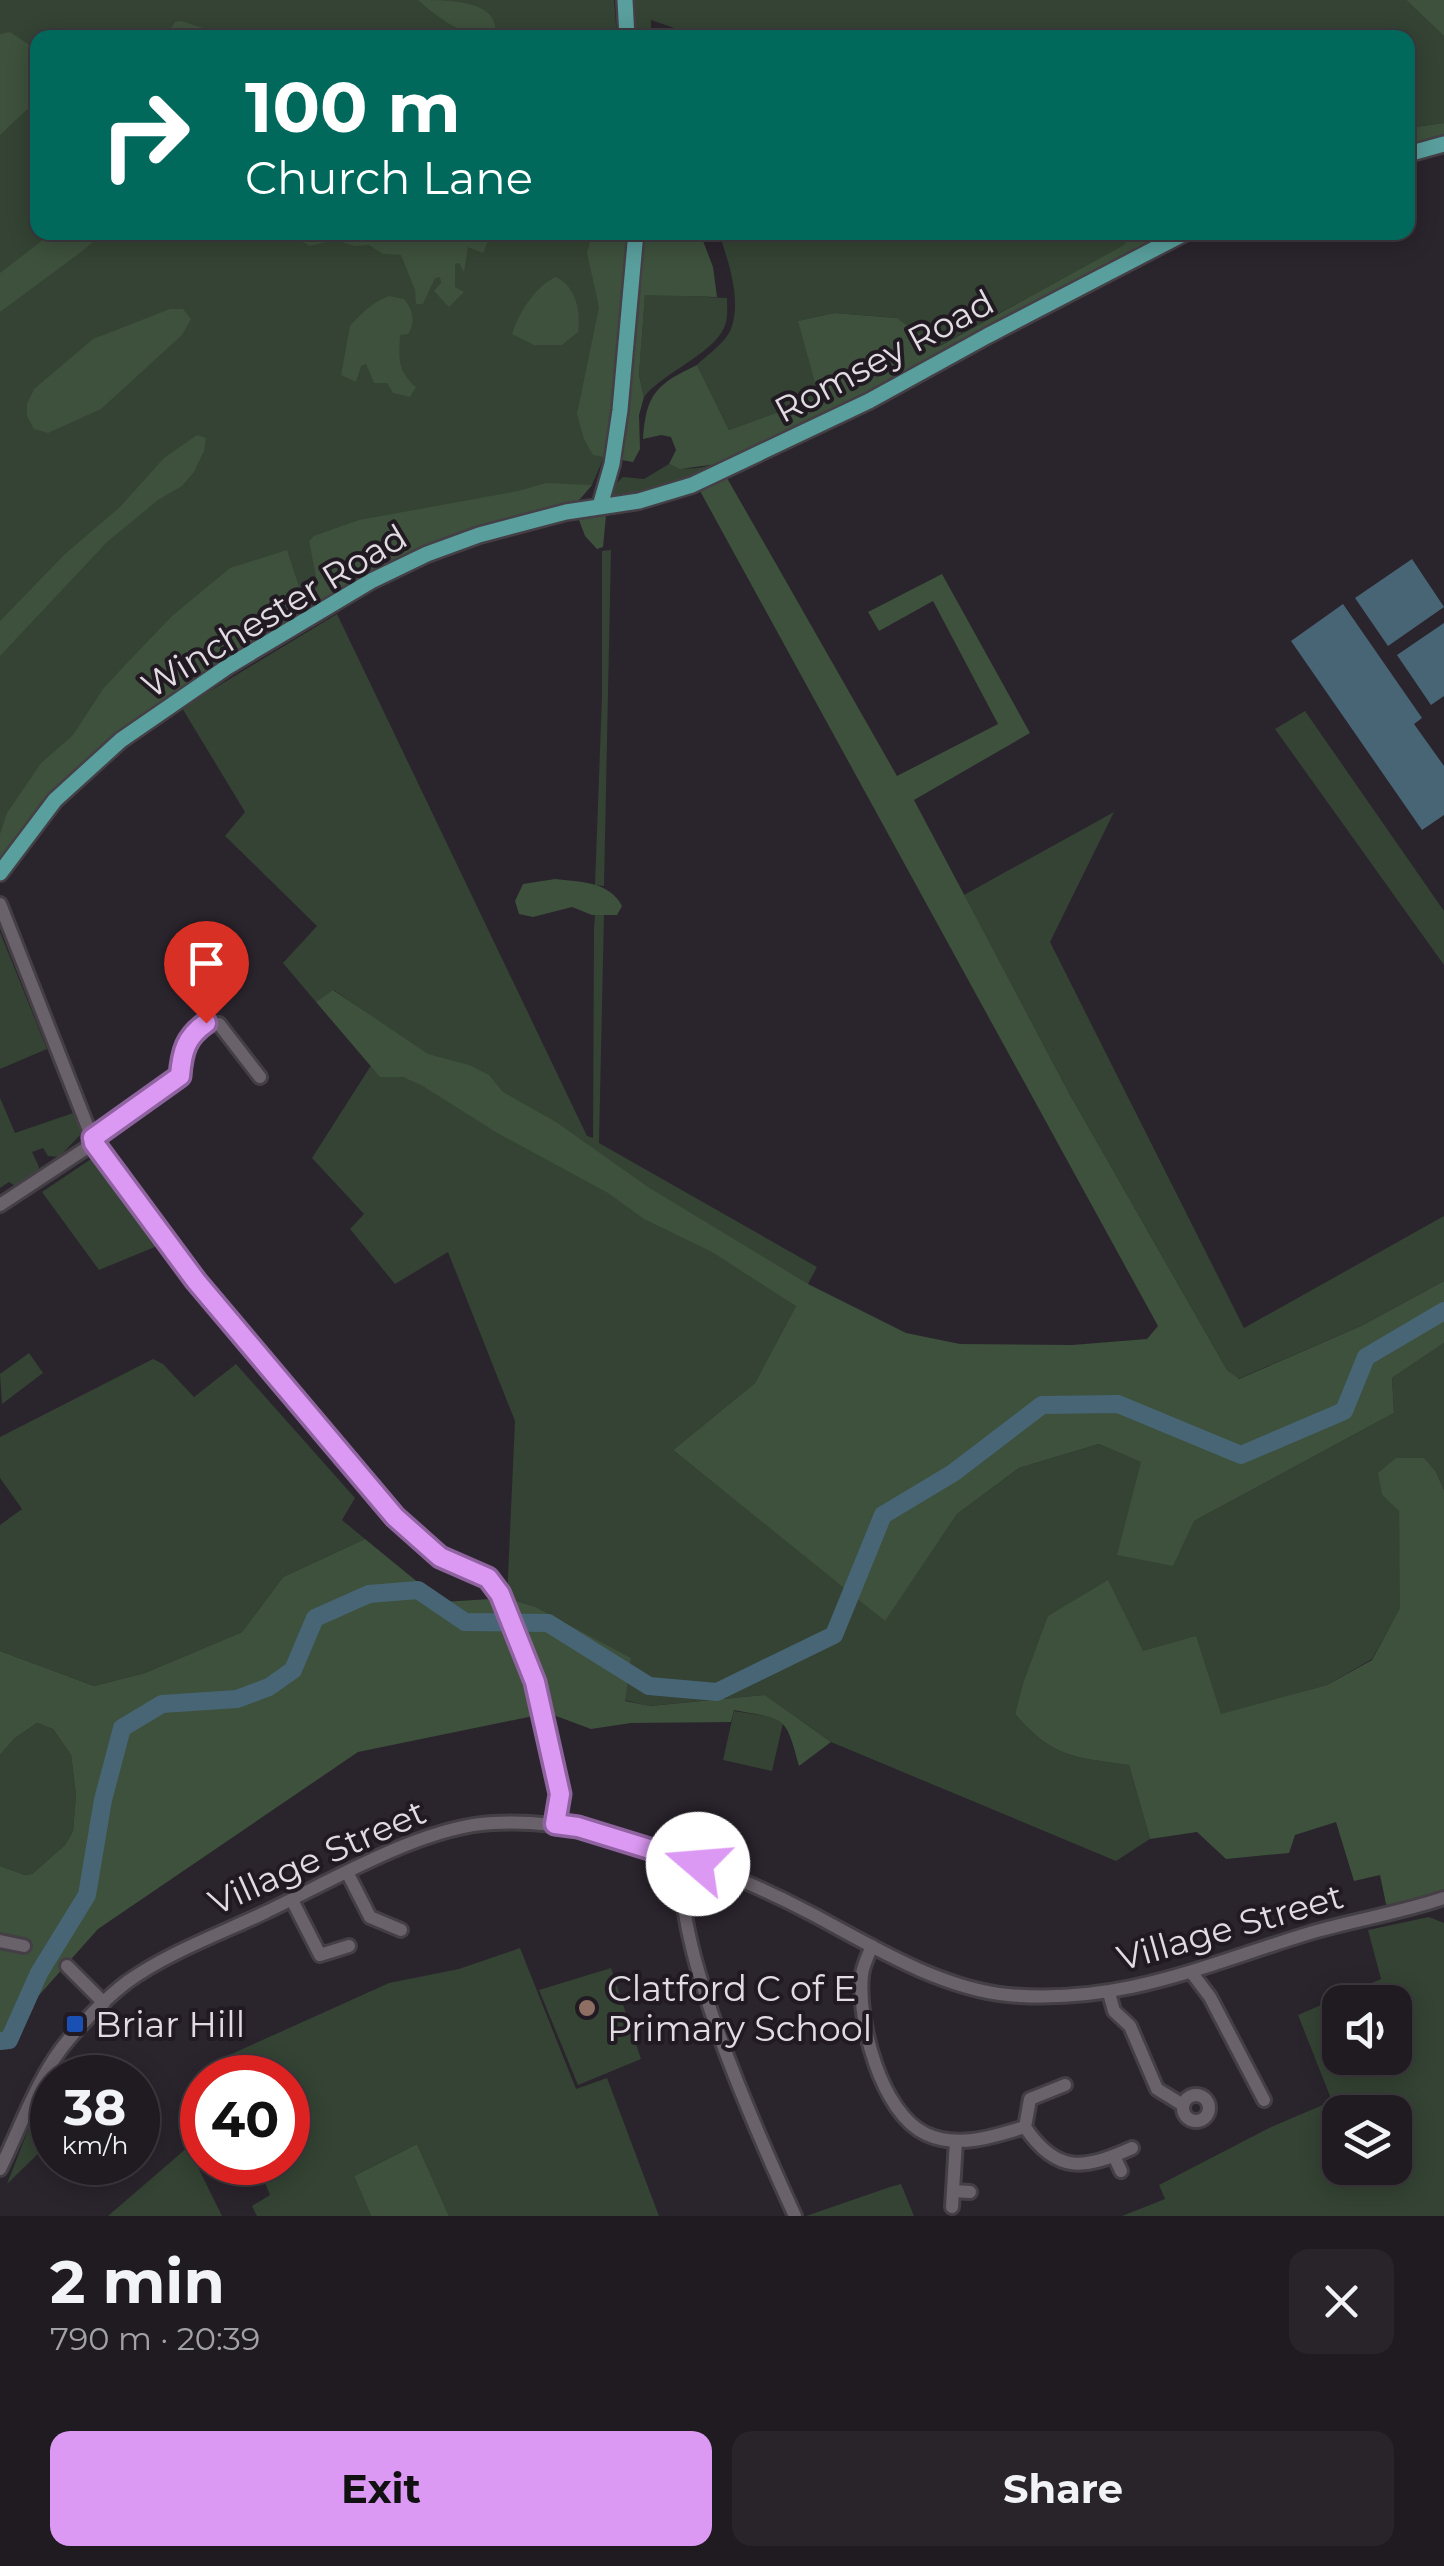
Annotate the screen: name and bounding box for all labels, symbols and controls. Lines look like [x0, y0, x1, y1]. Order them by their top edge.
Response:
text: 100 m [245, 64, 461, 150]
icon: right [80, 70, 210, 200]
text: Church Lane [245, 150, 533, 205]
street label: Romsey Road [767, 280, 1001, 432]
street label: Winchester Road [133, 515, 415, 707]
pin [164, 921, 249, 1024]
icon: arrive [179, 936, 234, 991]
street label: Village Street [202, 1790, 432, 1924]
position arrow [646, 1812, 750, 1916]
street label: Village Street [1112, 1874, 1348, 1980]
place label: Clatford C of E Primary School [607, 1967, 872, 2050]
map controls [1322, 1985, 1412, 2185]
button: sound [1322, 1985, 1412, 2075]
marker: Clatford C of E Primary School [576, 1997, 598, 2019]
place label: Briar Hill [95, 2003, 245, 2046]
marker: Briar Hill [64, 2013, 86, 2035]
speed limit sign: 40 [180, 2055, 310, 2185]
text: 38 [64, 2077, 126, 2138]
button: layers [1322, 2095, 1412, 2185]
text: km/h [62, 2130, 128, 2160]
text: 2 min [50, 2245, 225, 2318]
button: close [1289, 2249, 1394, 2354]
text: 790 m · 20:39 [50, 2319, 260, 2358]
button: Exit [50, 2431, 712, 2546]
button: Share [732, 2431, 1394, 2546]

